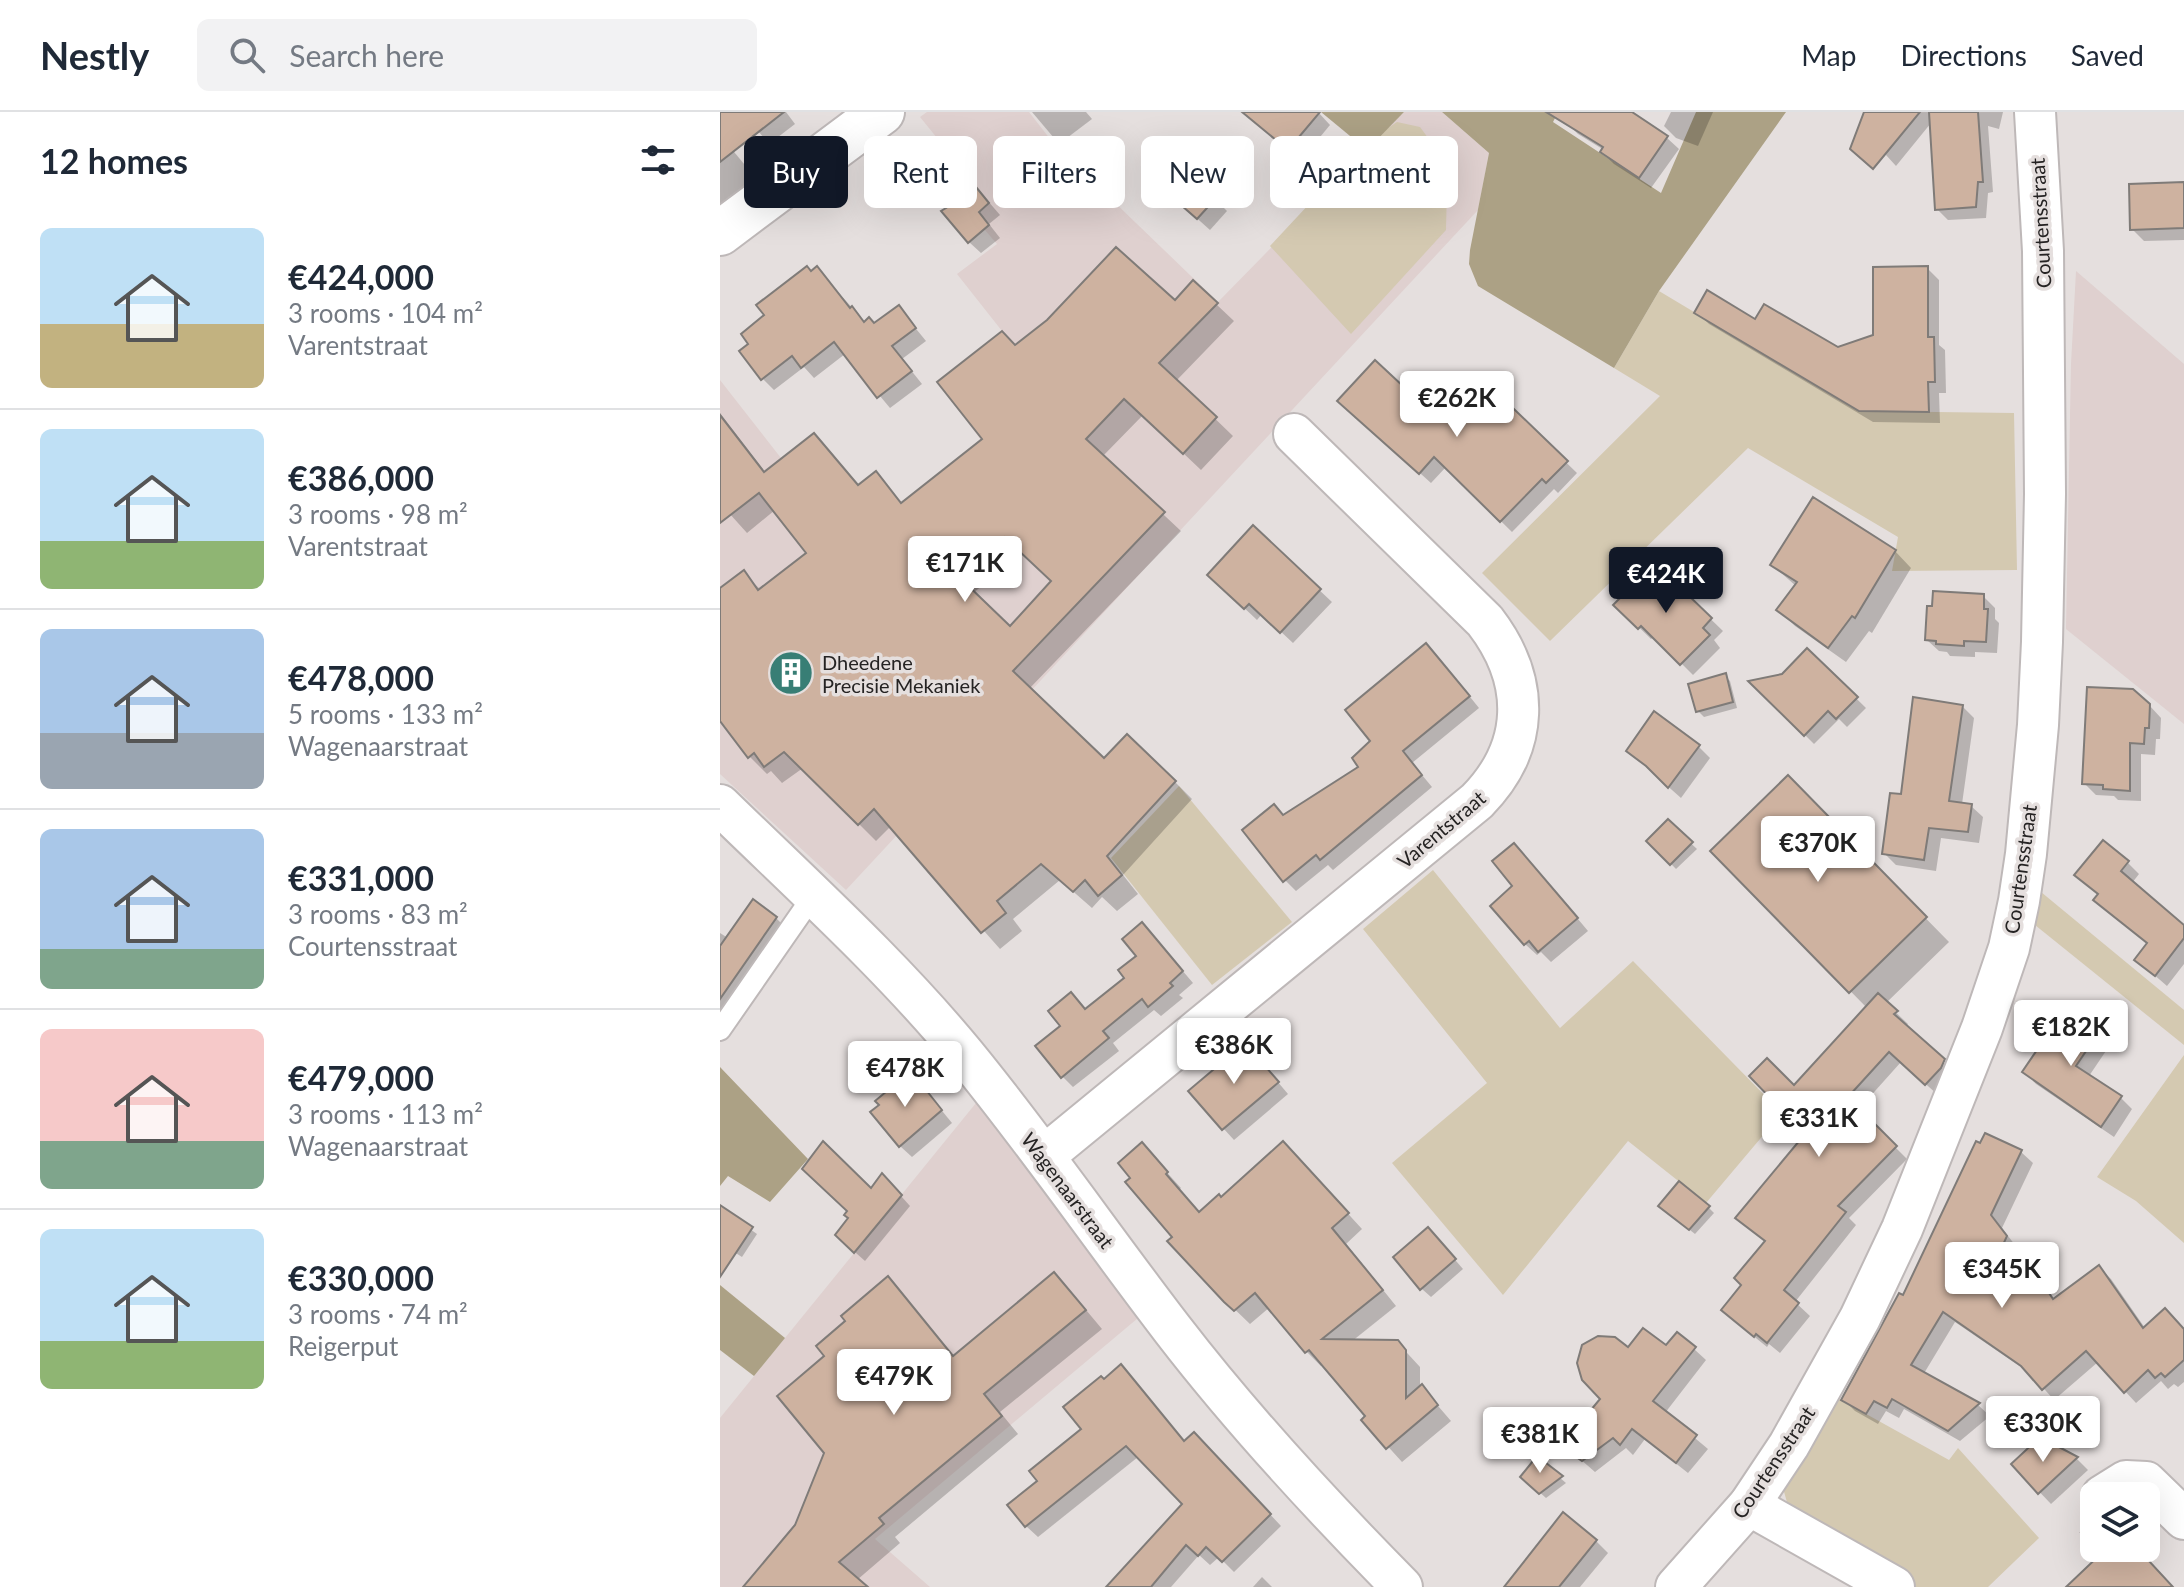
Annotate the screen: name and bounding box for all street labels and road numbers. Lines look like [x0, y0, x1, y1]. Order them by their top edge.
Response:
street label: Courtensstraat [2025, 157, 2055, 289]
street label: Varentstraat [1392, 785, 1490, 873]
street label: Courtensstraat [1999, 803, 2041, 935]
street label: Wagenaarstraat [1017, 1127, 1119, 1253]
street label: Courtensstraat [1727, 1401, 1819, 1523]

